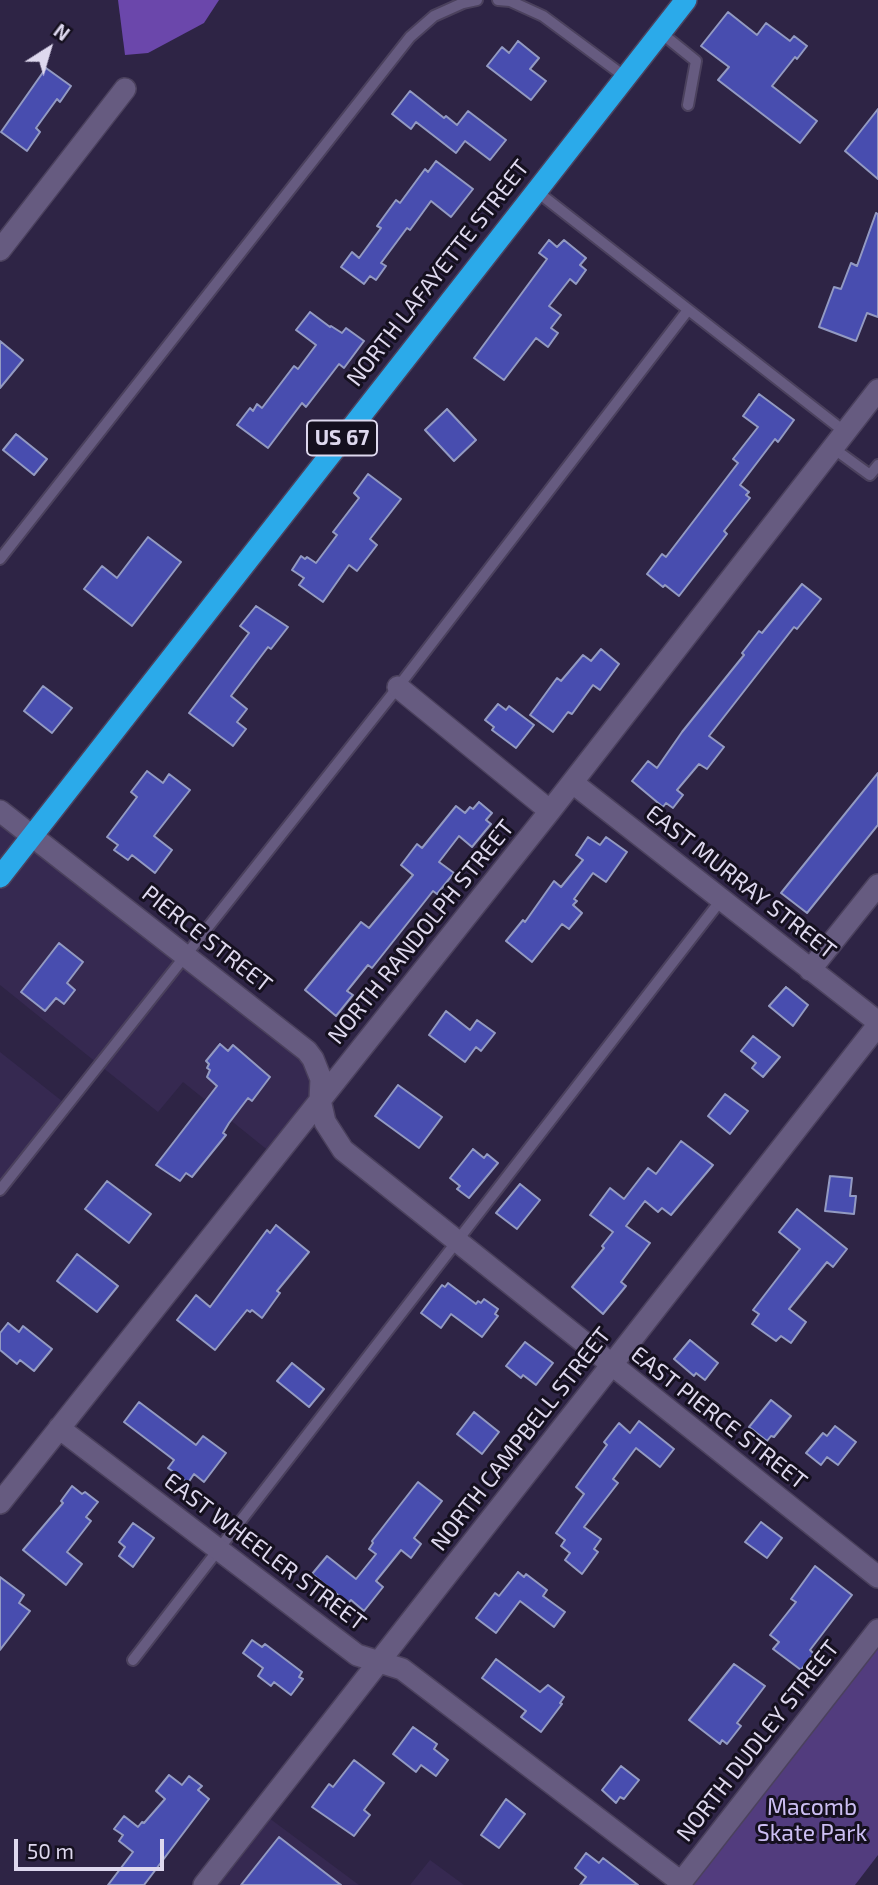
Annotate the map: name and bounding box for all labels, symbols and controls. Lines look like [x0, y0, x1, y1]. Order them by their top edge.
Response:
north arrow [14, 14, 84, 84]
text: N [50, 19, 74, 45]
street label: NORTH LAFAYETTE STREET [341, 154, 535, 392]
road number: US 67 [307, 420, 377, 456]
street label: EAST MURRAY STREET [641, 799, 841, 965]
street label: NORTH RANDOLPH STREET [322, 814, 520, 1050]
street label: PIERCE STREET [136, 880, 278, 998]
street label: NORTH CAMPBELL STREET [425, 1322, 617, 1556]
street label: EAST PIERCE STREET [625, 1341, 813, 1495]
street label: EAST WHEELER STREET [159, 1467, 371, 1637]
street label: NORTH DUDLEY STREET [671, 1635, 845, 1847]
park label: Macomb Skate Park [757, 1793, 867, 1847]
scale bar [18, 1826, 168, 1870]
text: 50 m [27, 1838, 74, 1863]

